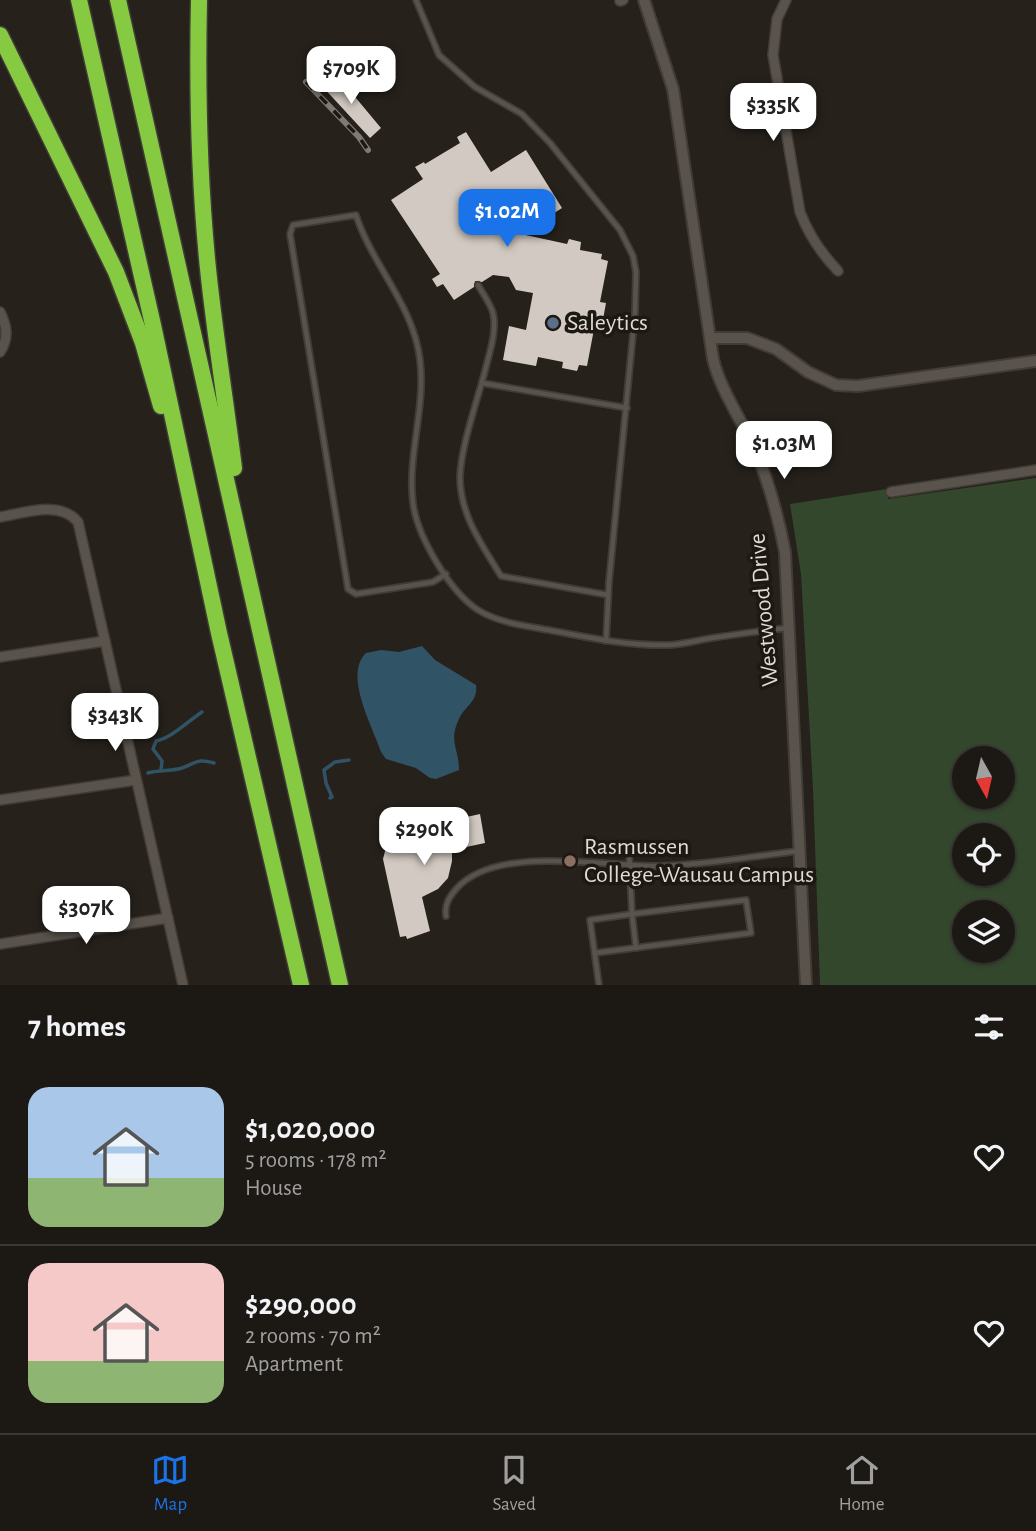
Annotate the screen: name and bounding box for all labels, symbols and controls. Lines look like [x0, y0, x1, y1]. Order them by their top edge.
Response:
pin: $709K [302, 46, 400, 106]
text: $709K [323, 57, 379, 80]
pin: $335K [724, 83, 822, 143]
text: $335K [746, 94, 800, 117]
pin: $1.02M [450, 190, 564, 249]
text: $1.02M [474, 200, 540, 223]
place label: Saleytics [567, 311, 648, 335]
marker: Saleytics [545, 315, 561, 331]
pin: $1.03M [727, 421, 841, 481]
text: $1.03M [752, 432, 816, 455]
street label: Westwood Drive [745, 532, 783, 688]
pin: $343K [66, 694, 164, 753]
text: $343K [87, 704, 143, 727]
north arrow [952, 746, 1015, 808]
map controls [952, 746, 1015, 963]
pin: $290K [375, 808, 473, 867]
text: $290K [395, 818, 453, 841]
button: locate [952, 823, 1015, 886]
place label: Rasmussen College-Wausau Campus [584, 835, 814, 887]
marker: Rasmussen College-Wausau Campus [562, 853, 578, 869]
pin: $307K [37, 886, 135, 946]
text: $307K [58, 897, 114, 920]
button: layers [952, 900, 1015, 963]
icon: filters [970, 1008, 1008, 1046]
text: 7 homes [28, 1012, 126, 1042]
text: $1,020,000 [245, 1114, 375, 1144]
icon: home [84, 1115, 168, 1199]
icon: heart [970, 1138, 1008, 1176]
text: 5 rooms · 178 m² [245, 1149, 387, 1172]
text: House [245, 1177, 302, 1200]
text: $290,000 [245, 1290, 357, 1320]
icon: home [84, 1291, 168, 1375]
icon: heart [970, 1314, 1008, 1352]
text: 2 rooms · 70 m² [245, 1325, 381, 1348]
text: Apartment [245, 1353, 343, 1376]
tab: Map [151, 1451, 189, 1516]
tab: Saved [492, 1451, 536, 1516]
tab: Home [839, 1451, 885, 1516]

